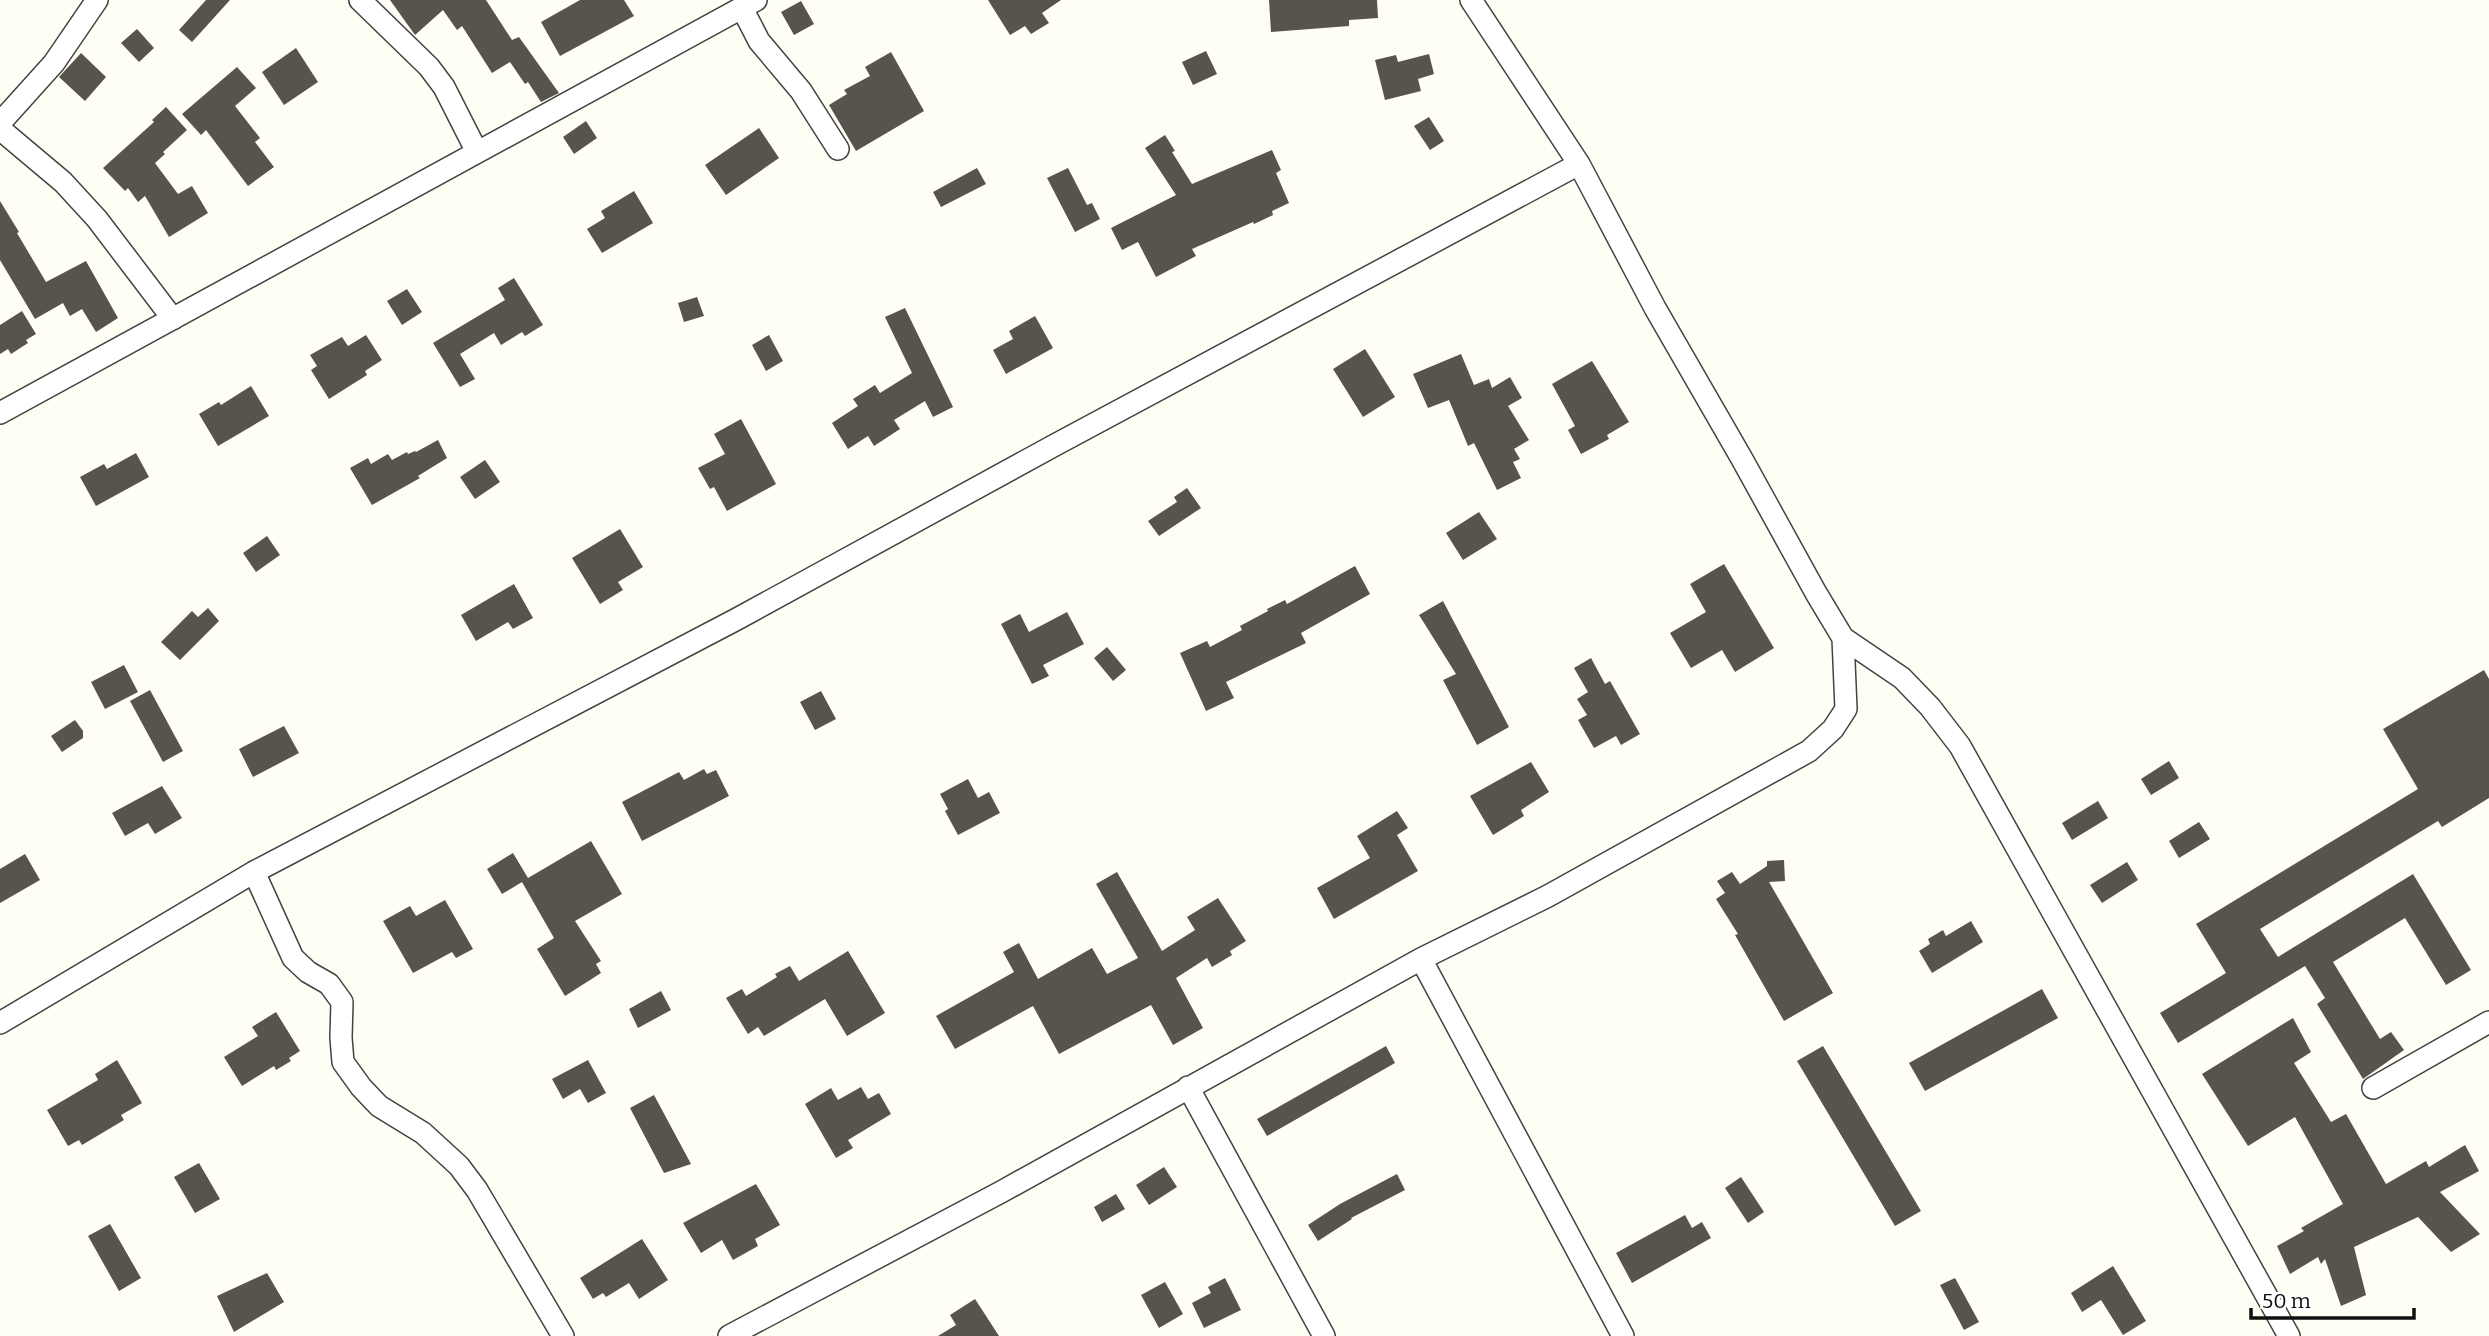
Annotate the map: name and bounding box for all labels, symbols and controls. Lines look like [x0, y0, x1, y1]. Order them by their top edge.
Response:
scale bar [2251, 1276, 2414, 1320]
text: 50 m [2262, 1288, 2311, 1314]

